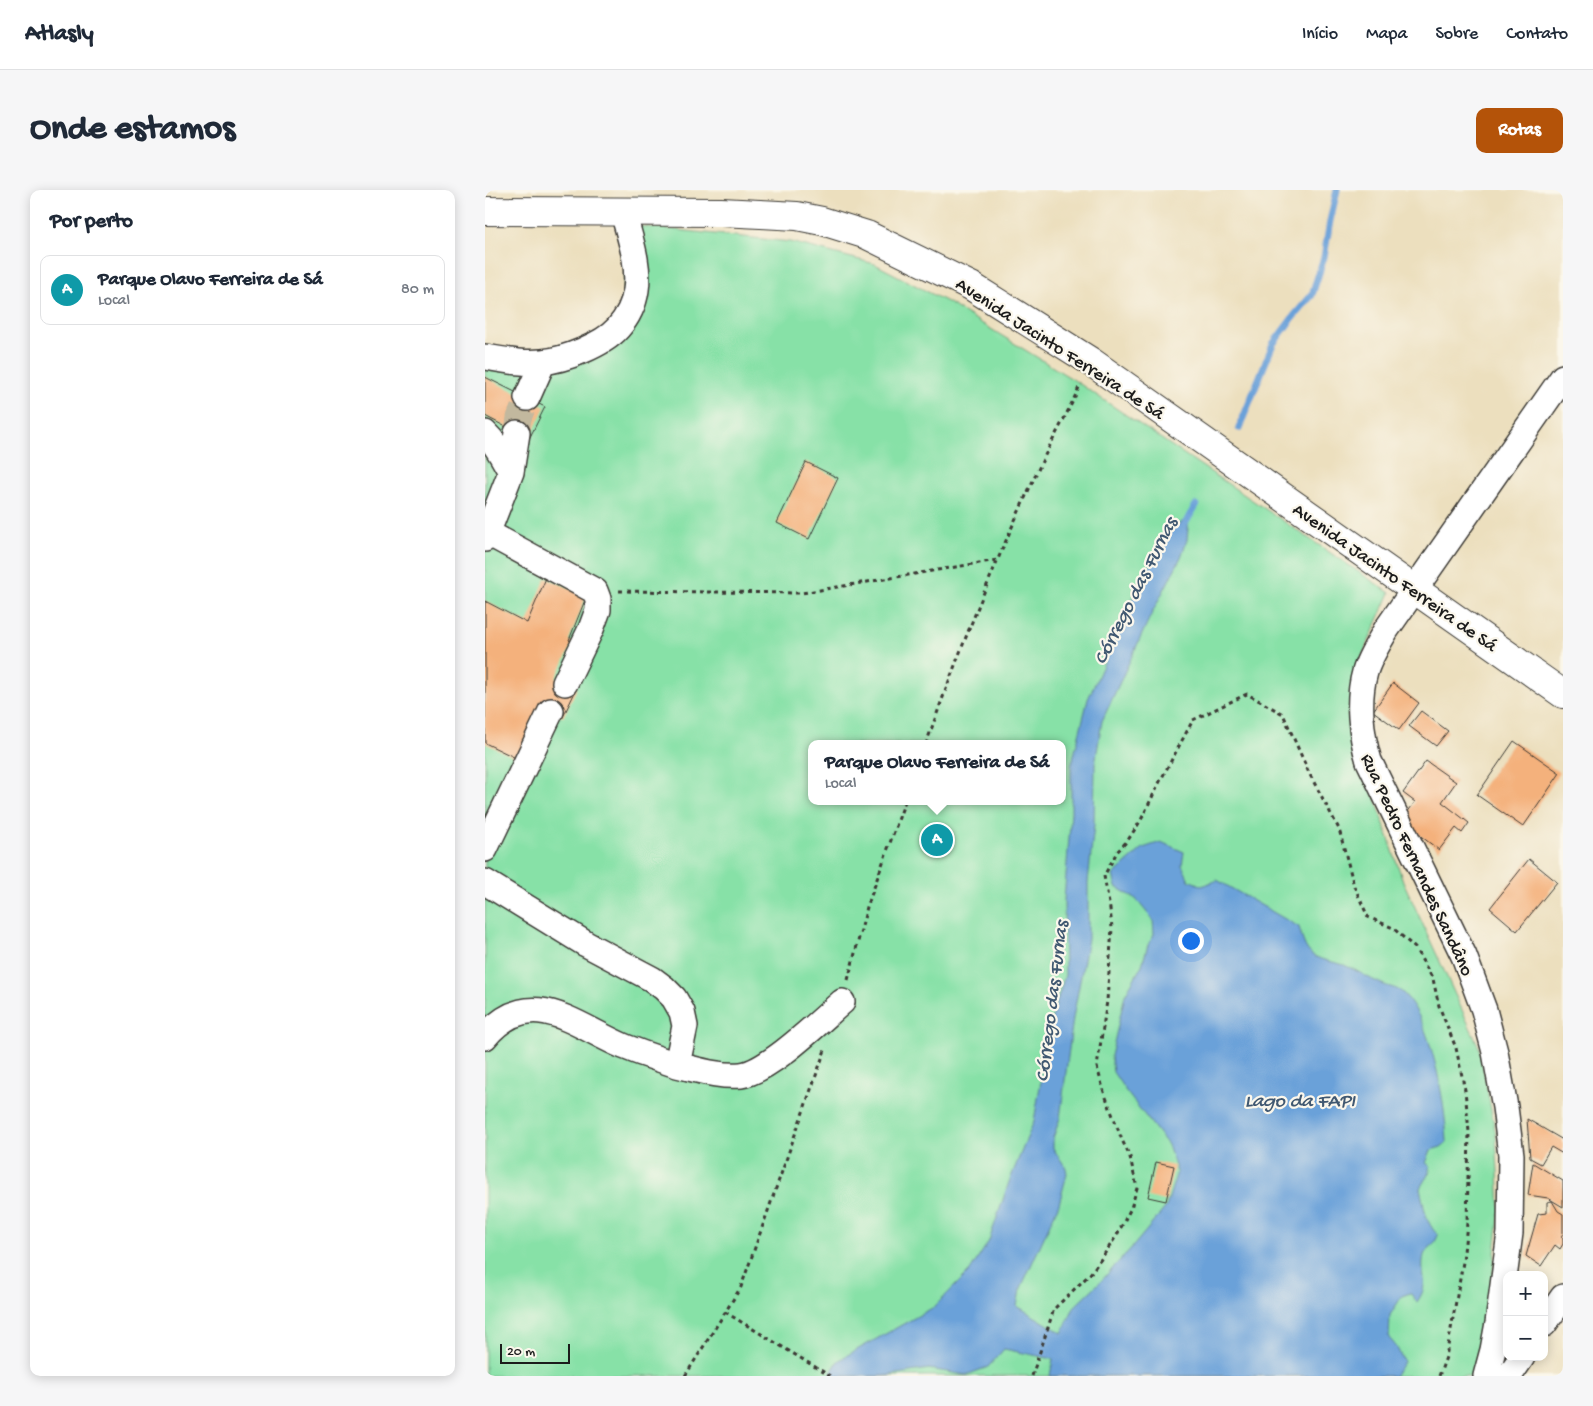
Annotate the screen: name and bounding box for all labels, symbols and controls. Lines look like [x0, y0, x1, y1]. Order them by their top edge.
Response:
text: Atlasly [25, 20, 94, 49]
text: Início [1302, 24, 1338, 45]
text: Mapa [1366, 24, 1407, 45]
text: Sobre [1435, 24, 1478, 45]
text: Contato [1506, 24, 1568, 45]
button: Rotas [1476, 108, 1563, 153]
text: Onde estamos [30, 110, 235, 151]
text: Por perto [50, 210, 133, 235]
text: Parque Olavo Ferreira de Sá [98, 269, 323, 292]
street label: Avenida Jacinto Ferreira de Sá [950, 274, 1169, 427]
text: A [62, 281, 72, 300]
text: 80 m [401, 281, 434, 300]
text: Local [98, 292, 130, 311]
street label: Avenida Jacinto Ferreira de Sá [1287, 499, 1502, 659]
water label: Córrego das Furnas [1090, 513, 1185, 669]
popup [808, 740, 1066, 805]
street label: Rua Pedro Fernandes Sandâno [1354, 751, 1478, 980]
text: Parque Olavo Ferreira de Sá [825, 752, 1049, 775]
text: Local [825, 775, 857, 794]
pin: A [921, 821, 953, 859]
water label: Córrego das Furnas [1032, 918, 1075, 1083]
your location [1178, 928, 1204, 954]
water label: Lago da FAPI [1245, 1091, 1356, 1114]
map controls [1503, 1271, 1548, 1361]
button: + [1503, 1271, 1548, 1316]
button: − [1503, 1316, 1548, 1361]
scale bar [500, 1341, 570, 1364]
text: 20 m [507, 1344, 535, 1361]

